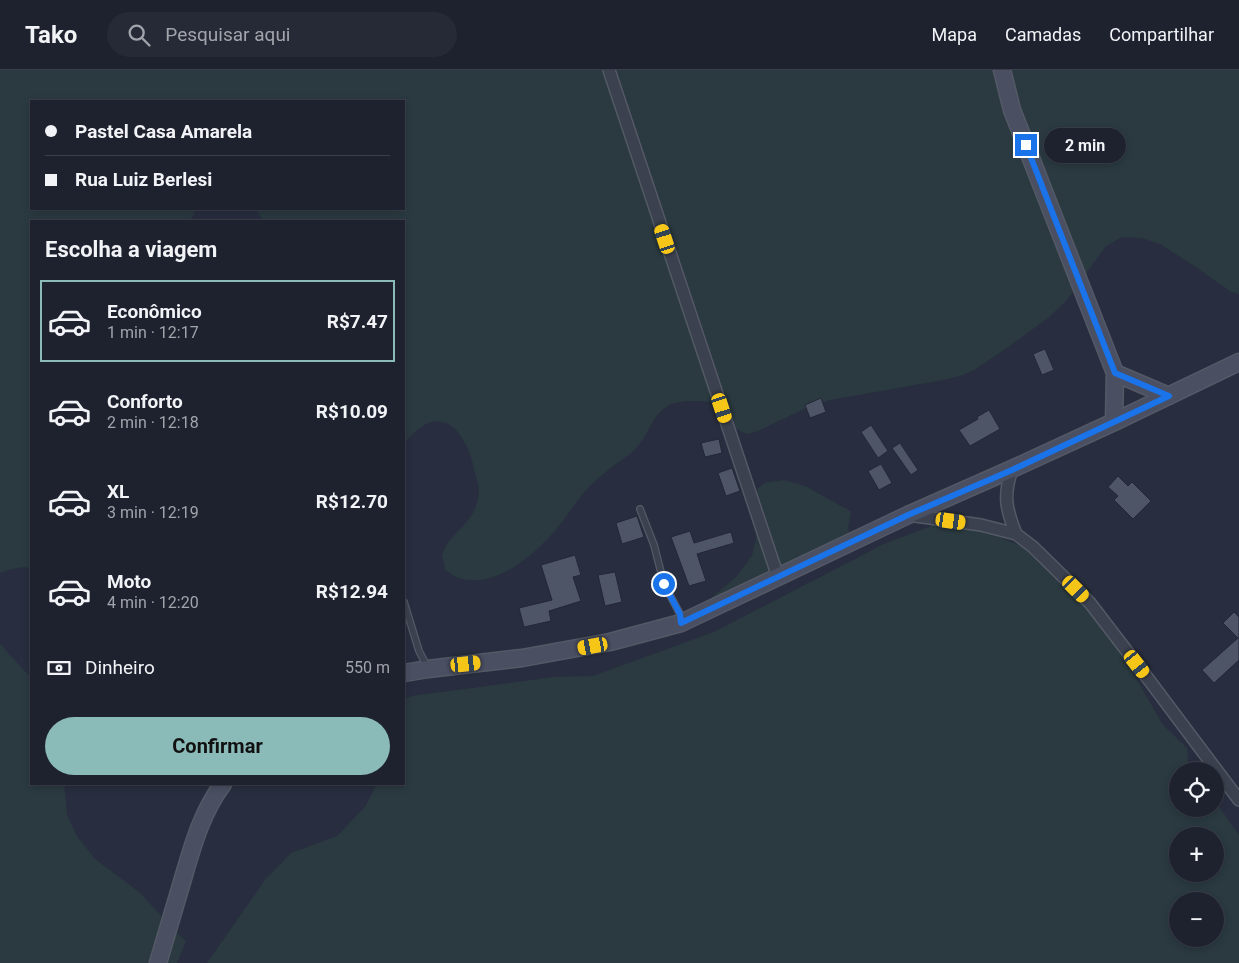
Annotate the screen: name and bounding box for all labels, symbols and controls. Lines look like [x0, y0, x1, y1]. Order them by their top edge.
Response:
search box [107, 12, 457, 57]
text: Tako [25, 21, 77, 49]
icon: search [125, 21, 153, 49]
text: Pesquisar aqui [165, 23, 291, 46]
text: Mapa [932, 24, 977, 45]
text: Camadas [1005, 24, 1081, 45]
text: Compartilhar [1109, 24, 1214, 45]
text: Pastel Casa Amarela [75, 120, 252, 143]
callout: 2 min [1044, 128, 1126, 162]
route end [1015, 134, 1037, 156]
text: 2 min [1065, 136, 1105, 155]
text: Rua Luiz Berlesi [75, 168, 212, 191]
car [653, 222, 676, 256]
text: Escolha a viagem [45, 237, 217, 262]
icon: car [47, 299, 92, 344]
text: Econômico [107, 300, 202, 323]
text: R$7.47 [327, 310, 388, 333]
text: 1 min · 12:17 [107, 323, 199, 342]
icon: car [47, 389, 92, 434]
text: Conforto [107, 390, 183, 413]
car [710, 391, 733, 425]
text: R$10.09 [316, 400, 388, 423]
text: 2 min · 12:18 [107, 413, 199, 432]
icon: car [47, 479, 92, 524]
text: XL [107, 480, 129, 503]
text: R$12.70 [316, 490, 388, 513]
text: 3 min · 12:19 [107, 503, 199, 522]
car [935, 511, 966, 531]
icon: car [47, 569, 92, 614]
text: Moto [107, 570, 151, 593]
route start [653, 573, 675, 595]
car [1060, 573, 1091, 605]
text: R$12.94 [316, 580, 388, 603]
text: 4 min · 12:20 [107, 593, 199, 612]
car [576, 636, 609, 656]
car [1121, 648, 1152, 680]
icon: cash [45, 654, 73, 682]
car [450, 655, 481, 673]
text: Dinheiro [85, 656, 155, 679]
text: 550 m [345, 658, 390, 677]
button: Confirmar [45, 717, 390, 775]
map controls [1169, 762, 1224, 947]
button: locate [1169, 762, 1224, 817]
button: + [1169, 827, 1224, 882]
button: − [1169, 892, 1224, 947]

